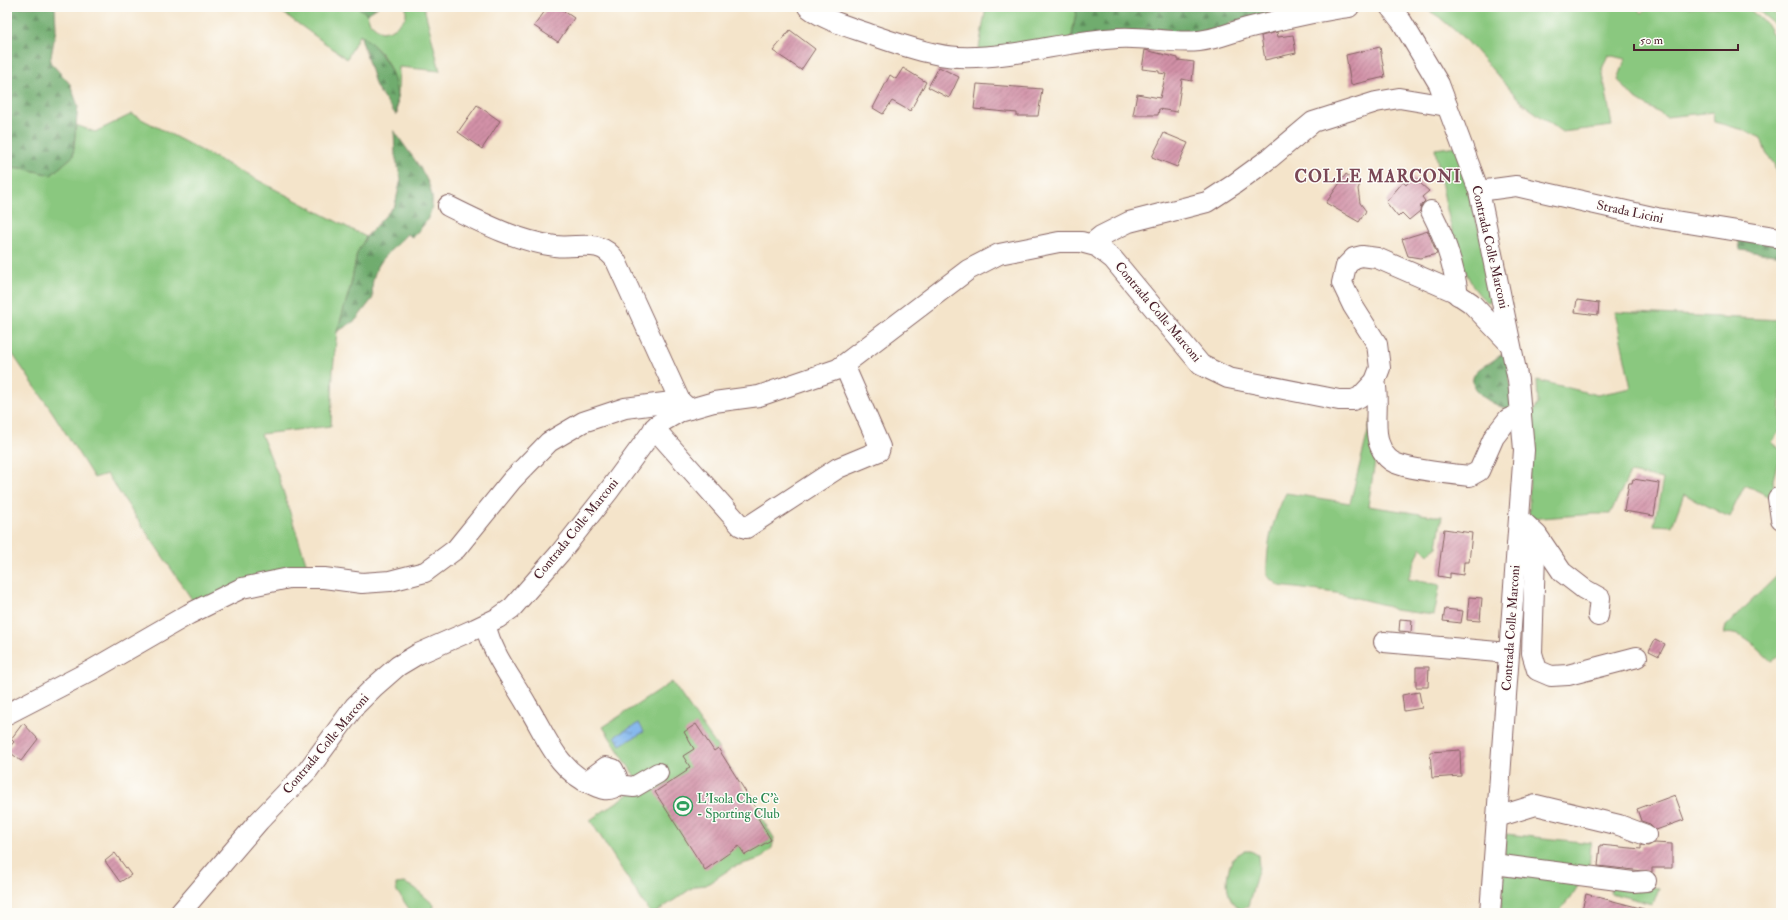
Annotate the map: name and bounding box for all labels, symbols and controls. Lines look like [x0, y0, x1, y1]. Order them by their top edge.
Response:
scale bar [1634, 26, 1738, 52]
text: 50 m [1640, 33, 1664, 48]
district label: COLLE MARCONI [1295, 166, 1461, 187]
street label: Contrada Colle Marconi [1468, 184, 1512, 311]
street label: Strada Licini [1595, 197, 1665, 227]
street label: Contrada Colle Marconi [1111, 259, 1205, 366]
street label: Contrada Colle Marconi [530, 475, 622, 583]
street label: Contrada Colle Marconi [1499, 564, 1523, 691]
street label: Contrada Colle Marconi [279, 690, 373, 797]
place label: L'Isola Che C'è - Sporting Club [697, 791, 780, 823]
sports icon: L'Isola Che C'è - Sporting Club [672, 795, 694, 817]

